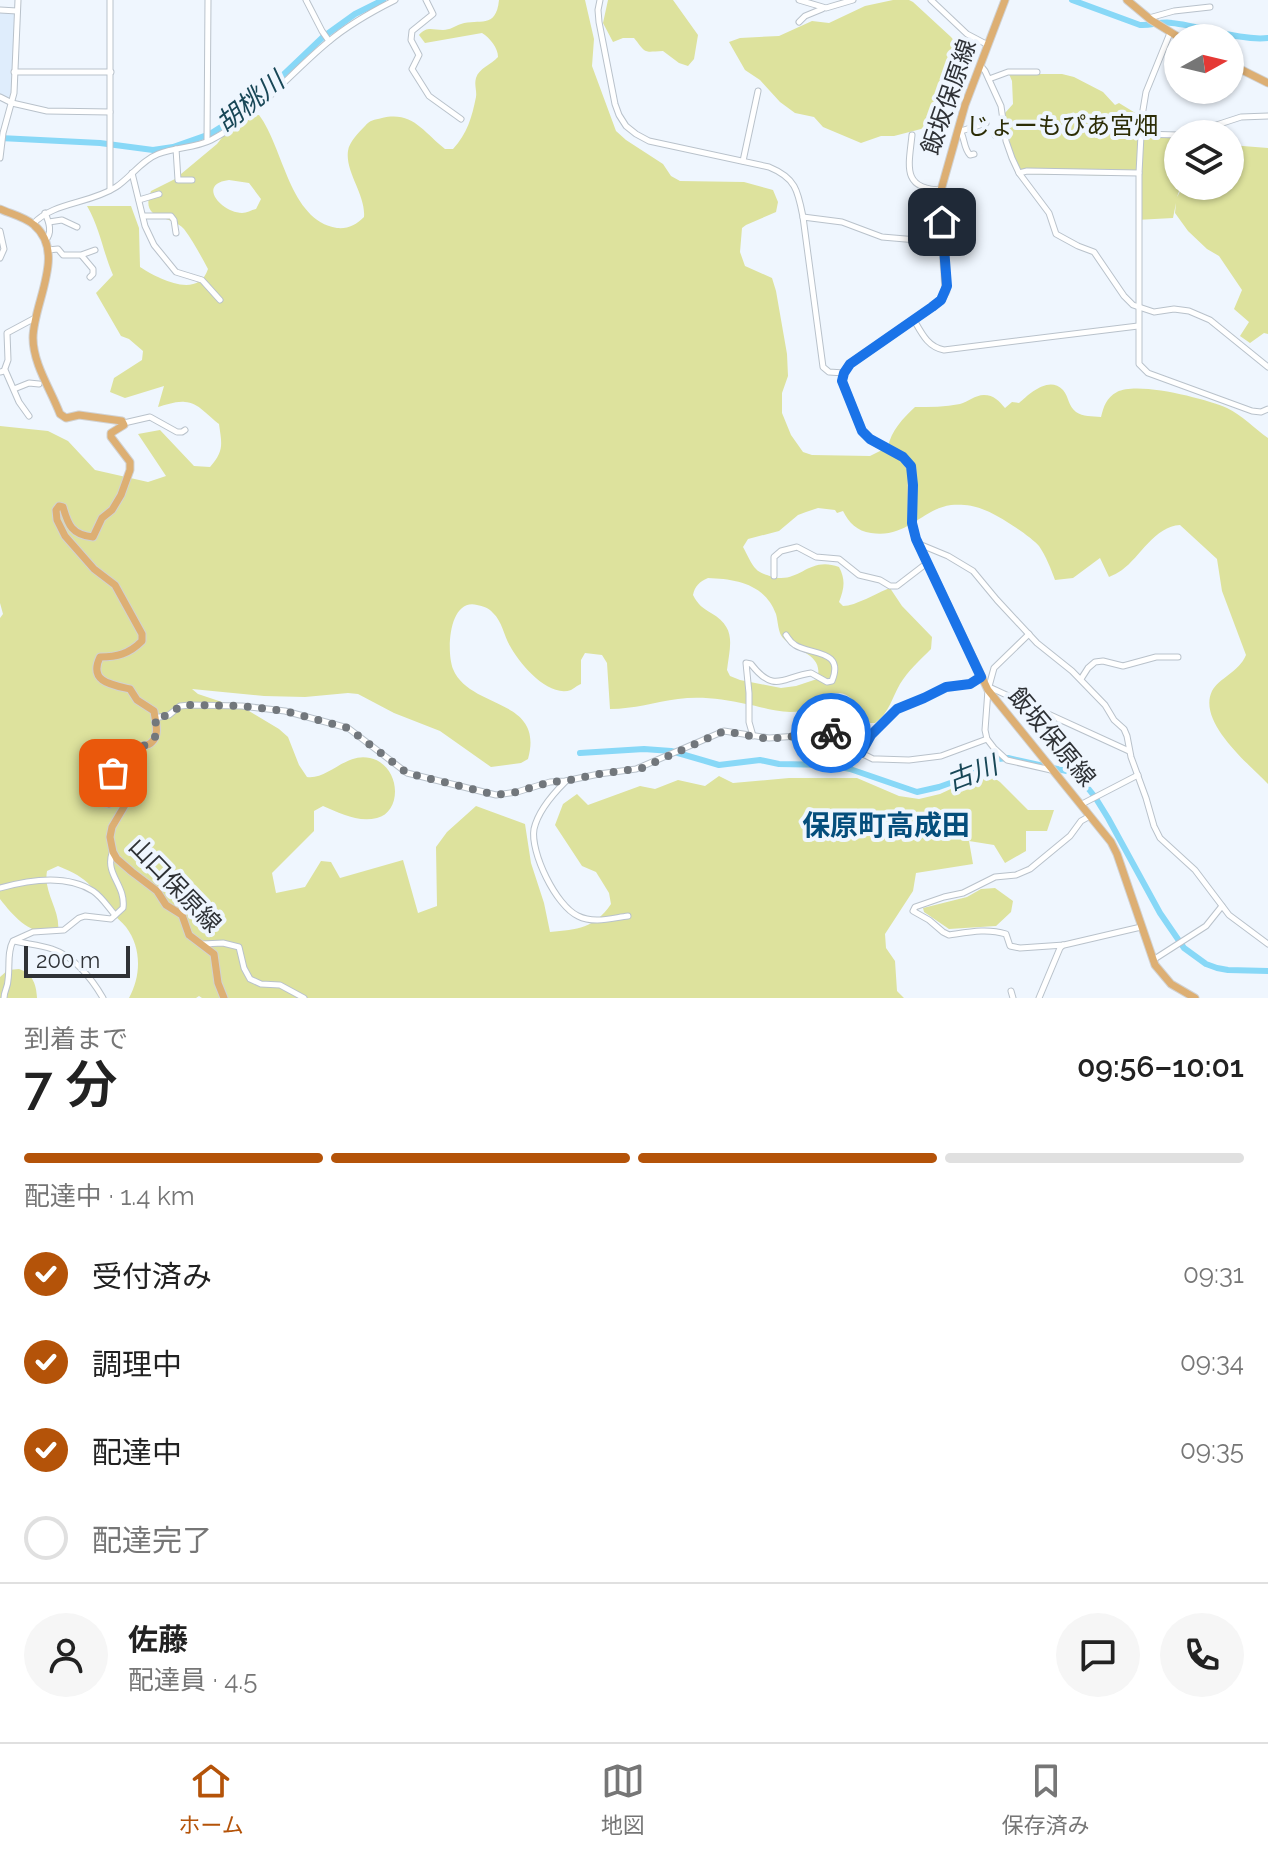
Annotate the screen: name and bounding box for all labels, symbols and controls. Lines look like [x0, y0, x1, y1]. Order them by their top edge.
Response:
north arrow [1164, 24, 1244, 104]
map controls [1164, 24, 1244, 200]
street label: 飯坂保原線 [915, 35, 982, 158]
water label: 胡桃川 [210, 64, 292, 138]
park label: じょーもぴあ宮畑 [966, 111, 1158, 140]
button: layers [1164, 120, 1244, 200]
pin [908, 188, 976, 256]
icon: home [920, 200, 964, 244]
street label: 飯坂保原線 [1003, 681, 1102, 792]
courier [791, 693, 871, 773]
icon: bike [809, 711, 853, 755]
pin [79, 739, 147, 807]
water label: 古川 [942, 749, 1004, 796]
icon: bag [91, 751, 135, 795]
district label: 保原町高成田 [802, 809, 970, 842]
street label: 山口保原線 [123, 831, 227, 938]
scale bar [24, 942, 130, 978]
text: 200 m [36, 947, 100, 973]
text: 到着まで [24, 1024, 128, 1054]
text: 09:56–10:01 [1077, 1049, 1244, 1084]
text: 7 分 [24, 1054, 117, 1115]
text: 配達中 · 1.4 km [24, 1181, 195, 1211]
icon: check [24, 1252, 68, 1296]
text: 受付済み [92, 1259, 212, 1294]
text: 09:31 [1183, 1259, 1244, 1289]
icon: check [24, 1340, 68, 1384]
text: 調理中 [92, 1347, 182, 1382]
text: 09:34 [1180, 1347, 1244, 1377]
icon: check [24, 1428, 68, 1472]
text: 配達中 [92, 1435, 182, 1470]
text: 09:35 [1180, 1435, 1244, 1465]
text: 配達完了 [92, 1523, 212, 1558]
button: person [24, 1613, 108, 1697]
button: chat [1056, 1613, 1140, 1697]
button: phone [1160, 1613, 1244, 1697]
text: 佐藤 [128, 1622, 188, 1657]
text: 配達員 · 4.5 [128, 1665, 257, 1695]
tab: ホーム [178, 1759, 244, 1839]
tab: 地図 [601, 1759, 645, 1839]
tab: 保存済み [1002, 1759, 1090, 1839]

